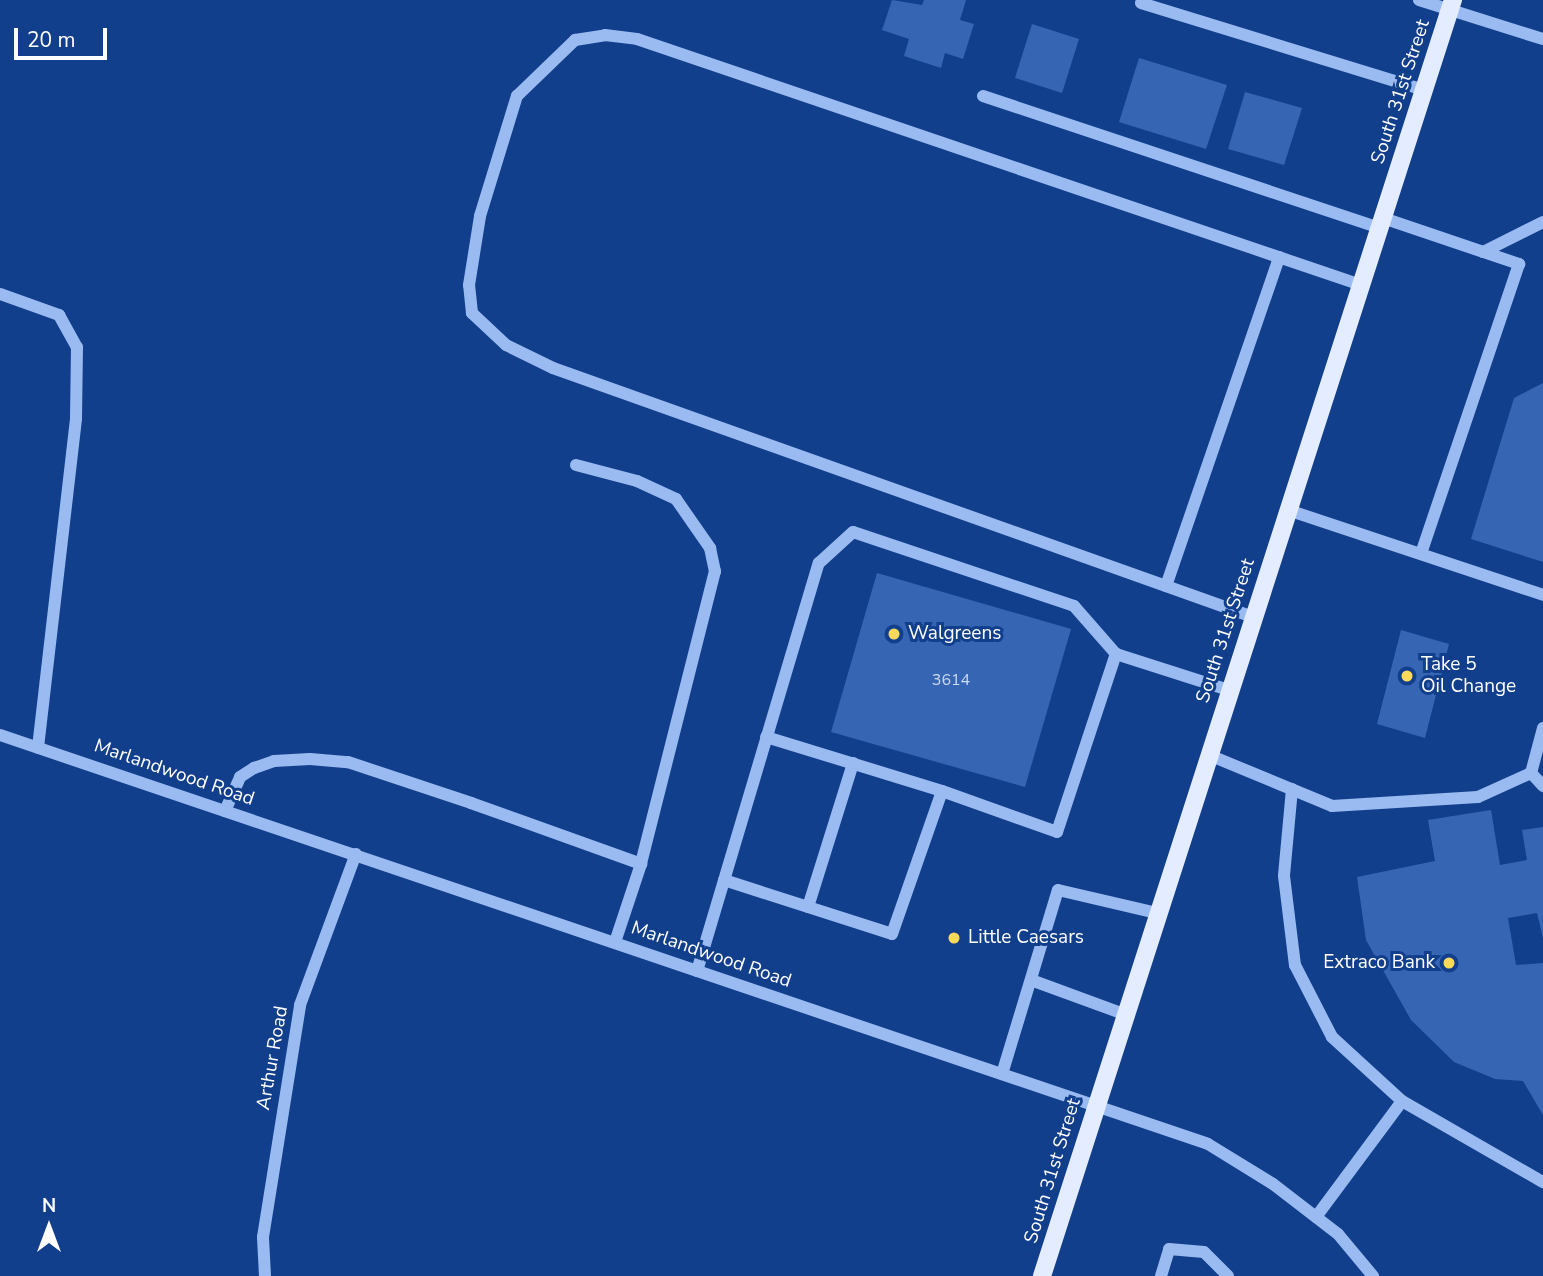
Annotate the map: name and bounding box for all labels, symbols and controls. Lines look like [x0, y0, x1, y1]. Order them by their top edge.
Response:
scale bar [18, 14, 110, 58]
street label: South 31st Street [1367, 17, 1435, 167]
text: 20 m [27, 26, 76, 54]
street label: South 31st Street [1192, 556, 1260, 706]
place label: Walgreens [908, 623, 1001, 645]
marker: Walgreens [886, 626, 902, 642]
place label: Take 5 Oil Change [1421, 654, 1516, 698]
marker: Take 5 Oil Change [1399, 668, 1415, 684]
house number: 3614 [932, 670, 970, 690]
street label: Marlandwood Road [91, 735, 257, 811]
street label: Marlandwood Road [628, 917, 794, 993]
place label: Little Caesars [968, 927, 1084, 949]
marker: Little Caesars [946, 930, 962, 946]
place label: Extraco Bank [1323, 952, 1435, 974]
marker: Extraco Bank [1441, 955, 1457, 971]
street label: Arthur Road [253, 1004, 293, 1112]
street label: South 31st Street [1020, 1096, 1086, 1246]
north arrow [14, 1192, 84, 1262]
text: N [42, 1193, 56, 1219]

